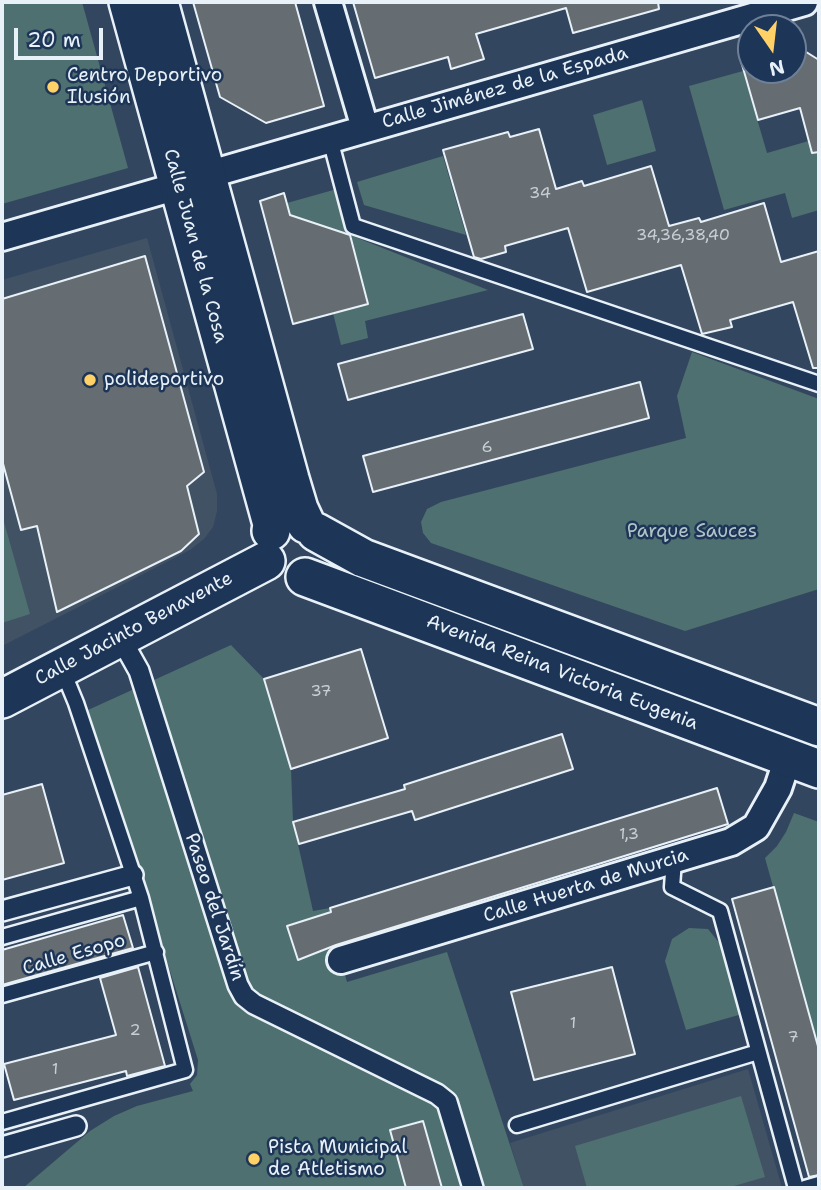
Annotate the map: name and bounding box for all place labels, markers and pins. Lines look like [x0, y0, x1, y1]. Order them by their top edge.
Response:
place label: Centro Deportivo Ilusión [67, 65, 222, 109]
marker: Centro Deportivo Ilusión [45, 79, 61, 95]
place label: polideportivo [104, 369, 224, 391]
marker: polideportivo [82, 372, 98, 388]
place label: Pista Municipal de Atletismo [268, 1137, 407, 1181]
marker: Pista Municipal de Atletismo [246, 1151, 262, 1167]

